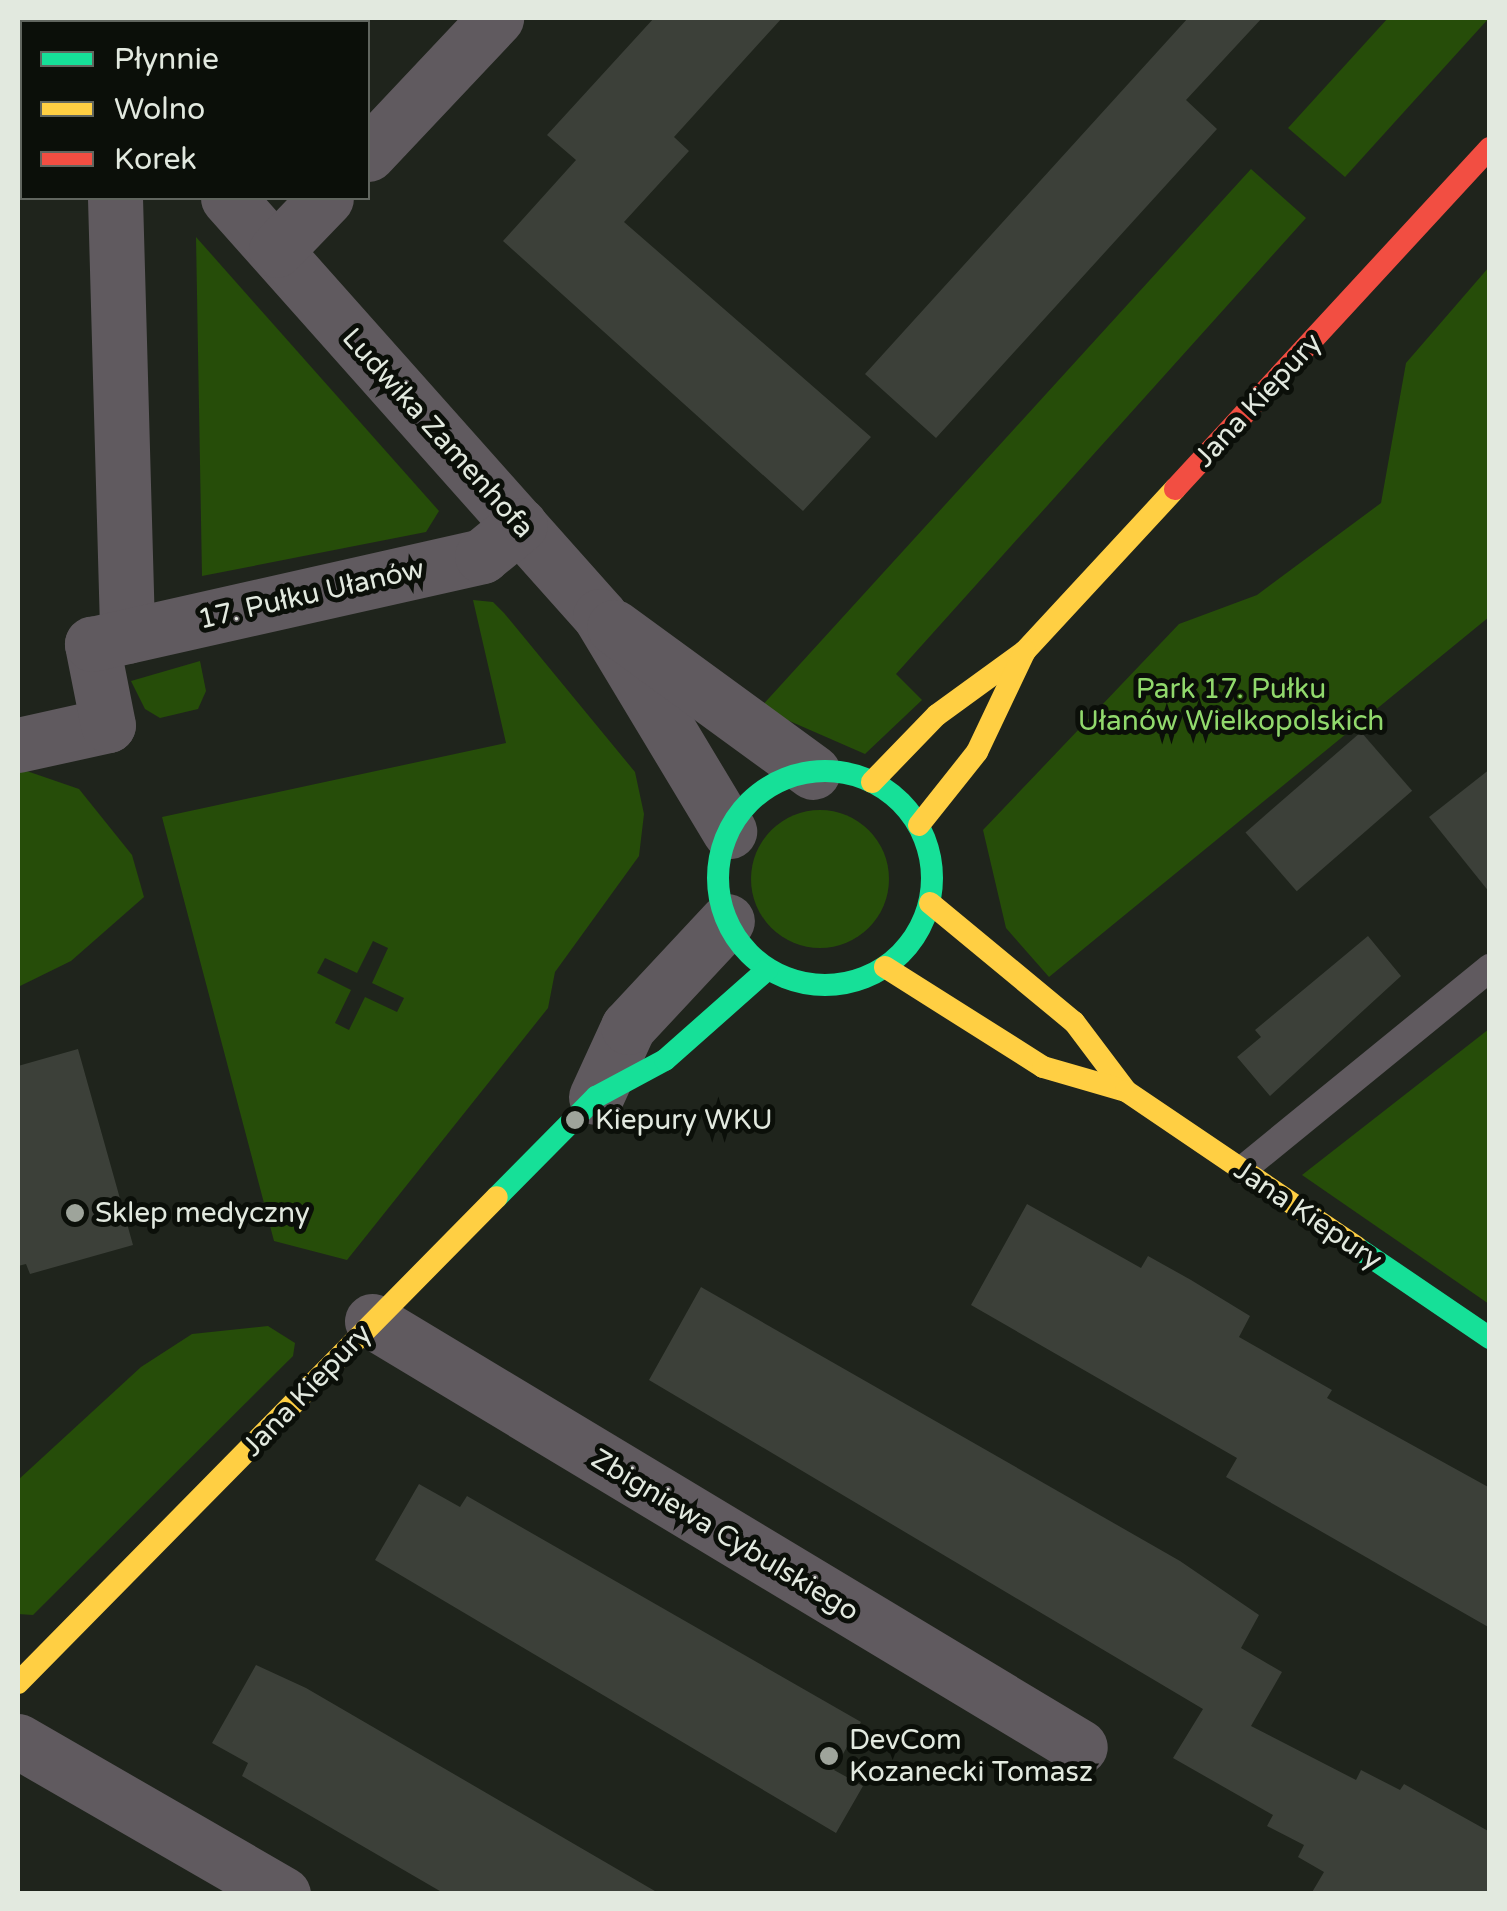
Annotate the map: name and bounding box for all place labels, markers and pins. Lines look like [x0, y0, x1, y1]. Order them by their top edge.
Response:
place label: Kiepury WKU [595, 1103, 773, 1137]
marker: Kiepury WKU [564, 1109, 586, 1131]
place label: Sklep medyczny [95, 1196, 310, 1230]
marker: Sklep medyczny [64, 1202, 86, 1224]
place label: DevCom Kozanecki Tomasz [849, 1723, 1093, 1789]
marker: DevCom Kozanecki Tomasz [818, 1745, 840, 1767]

